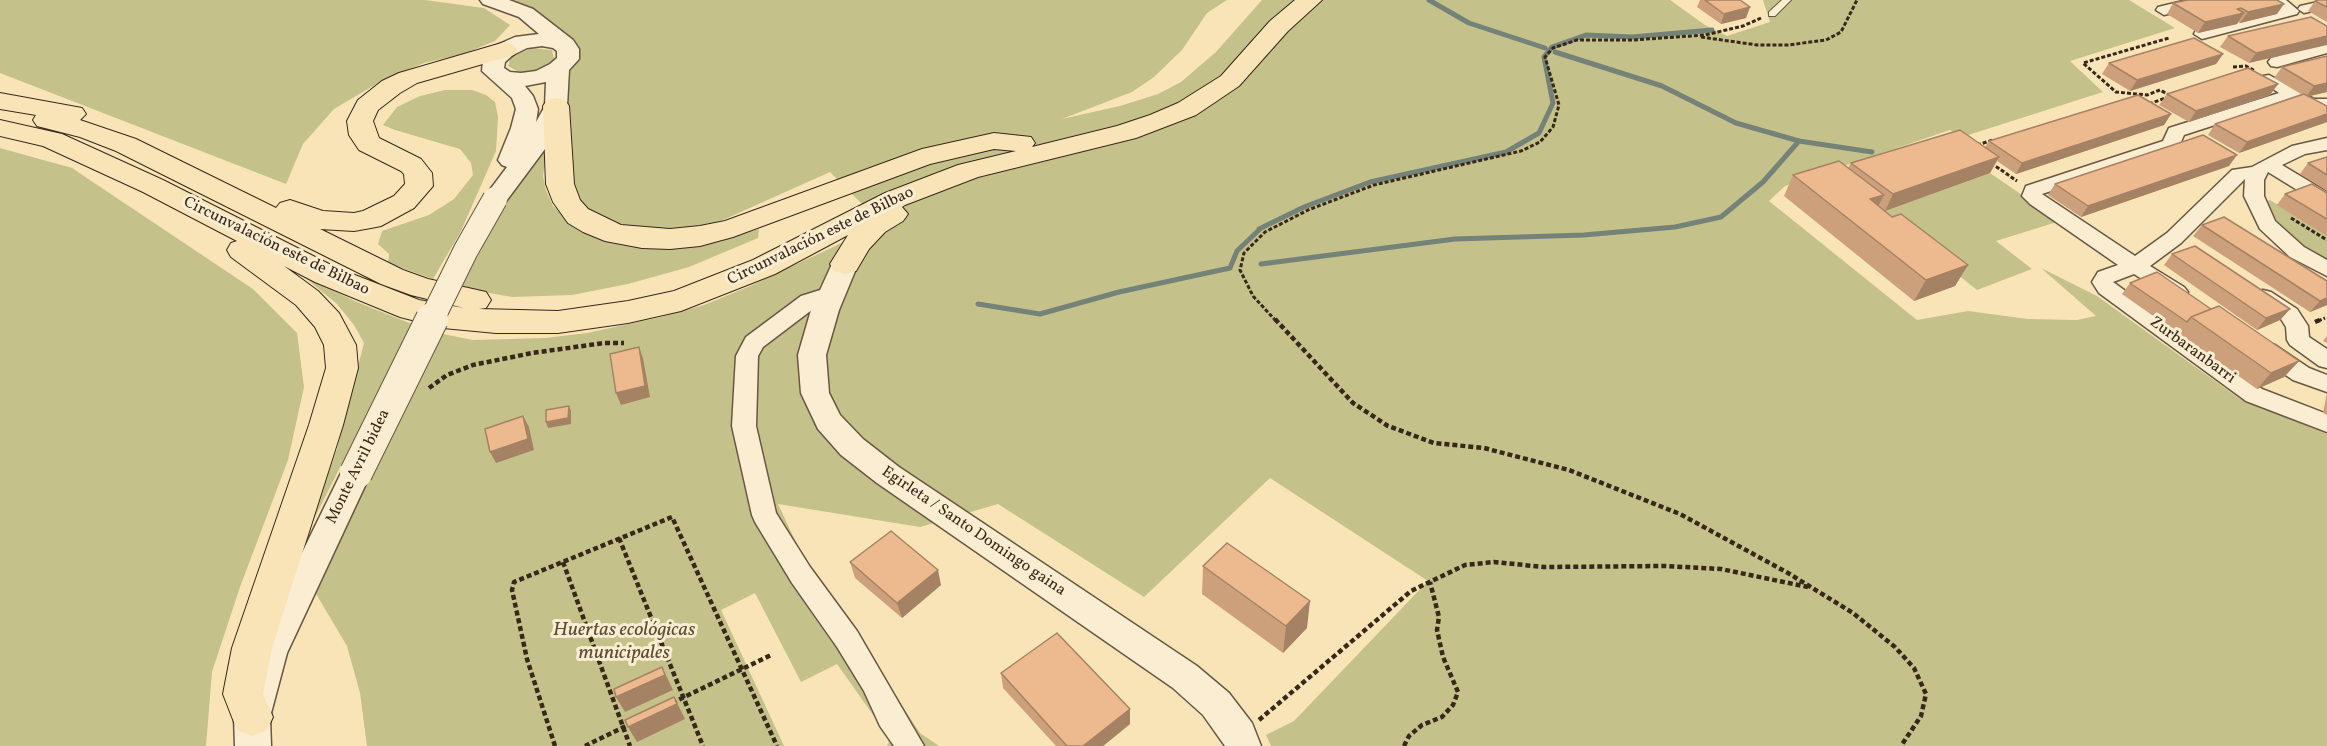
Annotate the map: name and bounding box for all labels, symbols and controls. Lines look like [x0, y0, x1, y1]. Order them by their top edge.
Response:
street label: Circunvalación este de Bilbao [725, 183, 917, 291]
street label: Circunvalación este de Bilbao [180, 193, 372, 301]
street label: Zurbaranbarri [2145, 313, 2239, 389]
street label: Monte Avril bidea [323, 406, 395, 528]
street label: Egirleta / Santo Domingo gaina [877, 463, 1069, 601]
park label: Huertas ecológicas municipales [553, 619, 695, 666]

